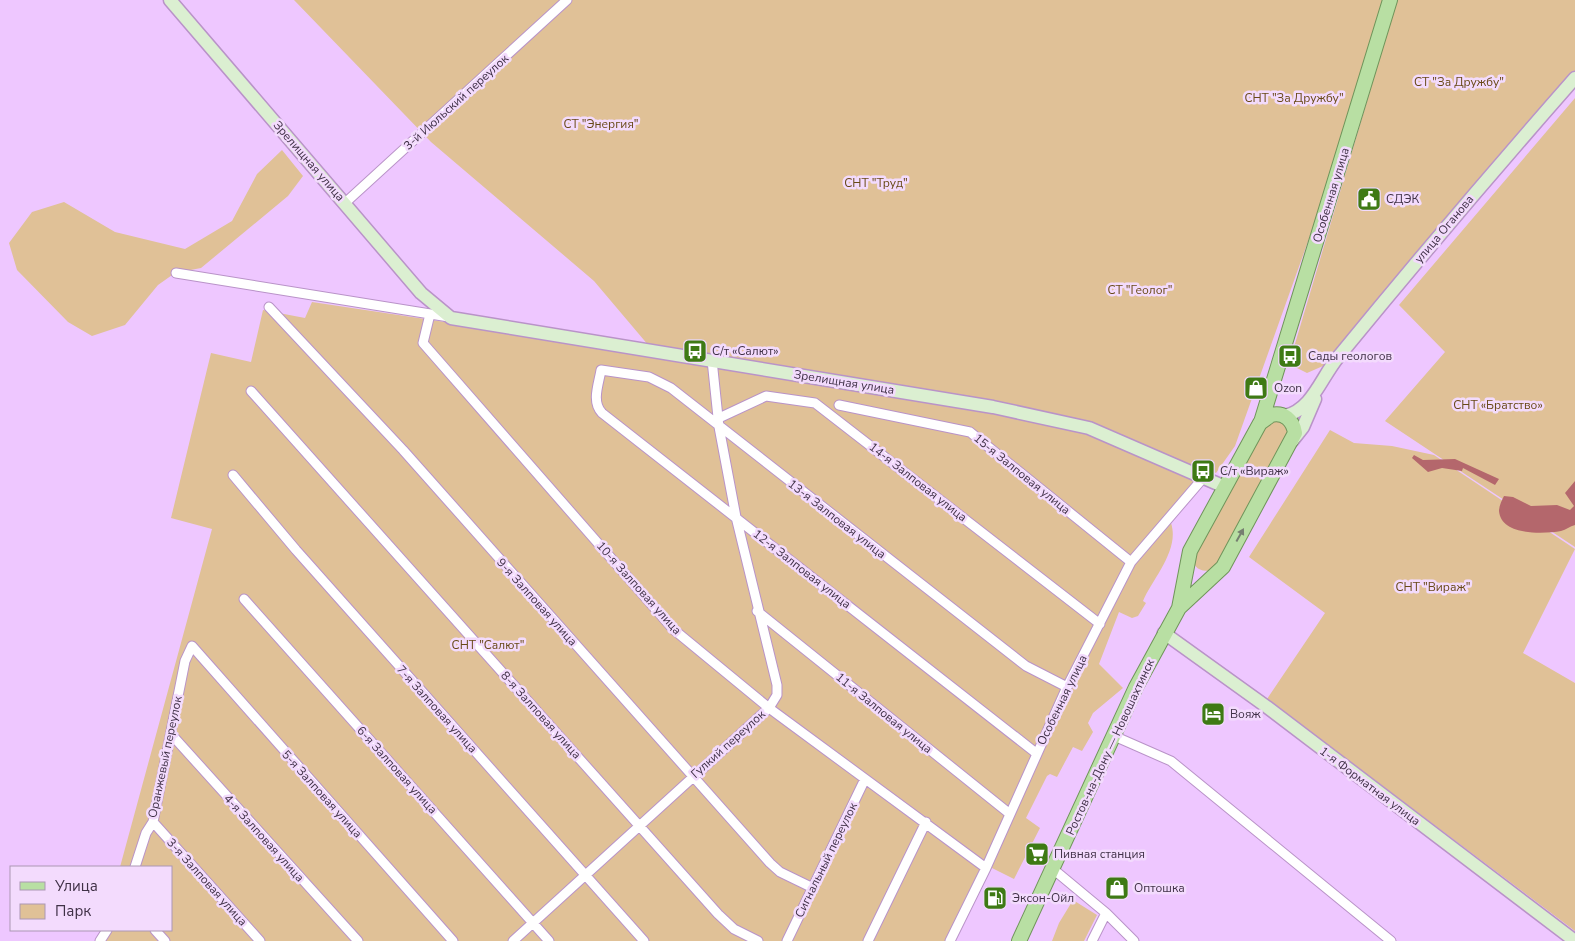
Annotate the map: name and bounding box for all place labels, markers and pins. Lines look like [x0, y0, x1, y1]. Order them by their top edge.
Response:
public building icon: СДЭК [1356, 186, 1382, 212]
place label: СДЭК [1386, 191, 1419, 207]
bus stop icon: С/т «Салют» [682, 338, 708, 364]
place label: С/т «Салют» [712, 343, 779, 359]
bus stop icon: Сады геологов [1277, 343, 1303, 369]
place label: Сады геологов [1308, 348, 1392, 364]
shop icon: Ozon [1243, 375, 1269, 401]
place label: Ozon [1274, 380, 1302, 396]
bus stop icon: С/т «Вираж» [1190, 458, 1216, 484]
place label: С/т «Вираж» [1220, 463, 1289, 479]
hotel icon: Вояж [1200, 701, 1226, 727]
place label: Вояж [1230, 706, 1261, 722]
supermarket icon: Пивная станция [1024, 841, 1050, 867]
place label: Пивная станция [1054, 846, 1145, 862]
shop icon: Оптошка [1104, 875, 1130, 901]
place label: Оптошка [1134, 880, 1185, 896]
fuel station icon: Эксон-Ойл [982, 885, 1008, 911]
place label: Эксон-Ойл [1012, 890, 1074, 906]

